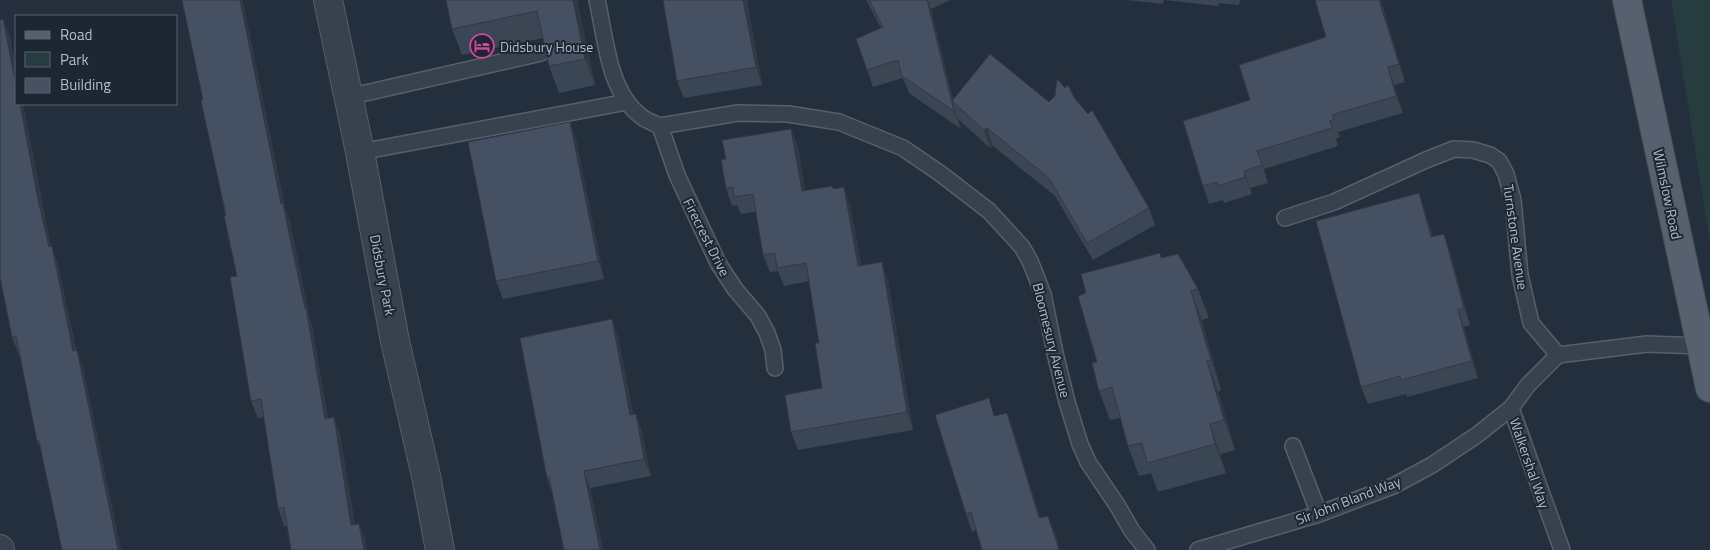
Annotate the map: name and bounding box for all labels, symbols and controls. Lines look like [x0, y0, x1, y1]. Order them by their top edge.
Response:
legend [15, 15, 178, 105]
text: Road [60, 23, 92, 46]
hotel icon: Didsbury House [469, 33, 495, 59]
place label: Didsbury House [500, 36, 593, 57]
text: Park [60, 48, 89, 71]
text: Building [60, 73, 111, 96]
street label: Wilmslow Road [1648, 147, 1688, 241]
street label: Turnstone Avenue [1498, 183, 1534, 291]
street label: Firecrest Drive [678, 194, 736, 280]
street label: Didsbury Park [365, 233, 401, 318]
street label: Bloomesury Avenue [1028, 280, 1076, 400]
street label: Walkershal Way [1505, 415, 1555, 511]
street label: Sir John Bland Way [1292, 470, 1404, 530]

